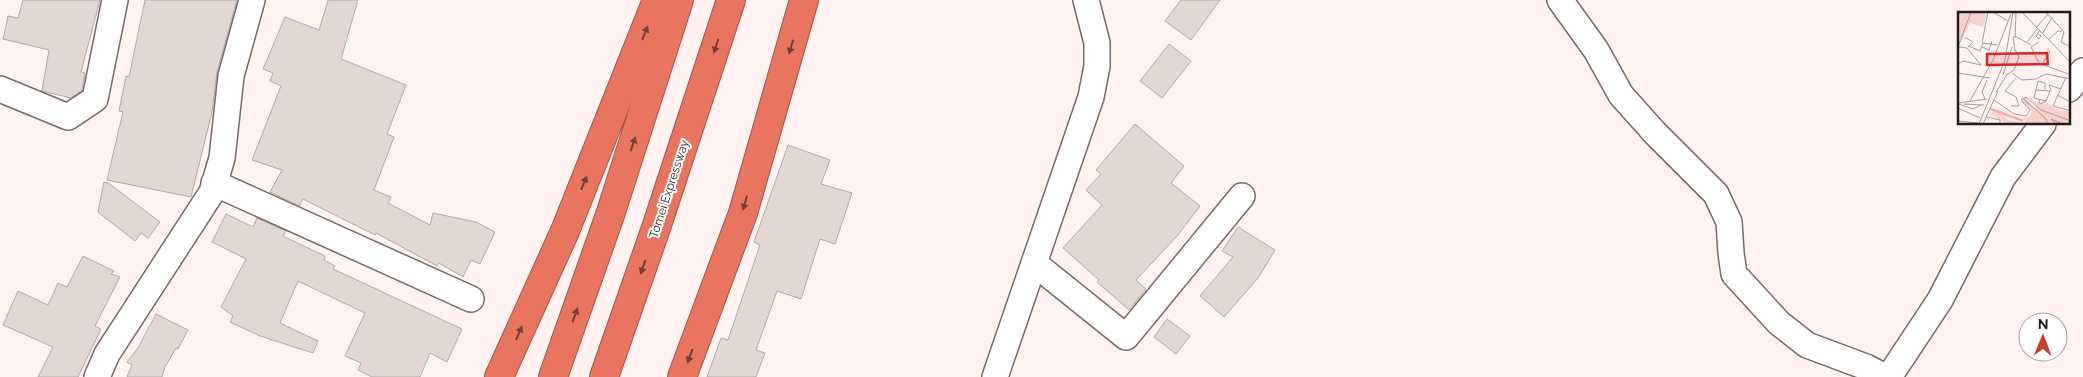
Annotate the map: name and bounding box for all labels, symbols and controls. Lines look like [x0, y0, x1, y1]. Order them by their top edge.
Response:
inset map [1958, 12, 2070, 125]
one-way arrow [641, 26, 649, 40]
one-way arrow [712, 39, 719, 54]
one-way arrow [786, 39, 794, 54]
one-way arrow [629, 137, 637, 152]
street label: Tomei Expressway [646, 138, 692, 240]
one-way arrow [581, 176, 588, 191]
one-way arrow [741, 195, 749, 210]
one-way arrow [638, 260, 646, 275]
one-way arrow [572, 307, 579, 322]
north arrow [2018, 312, 2068, 362]
text: N [2038, 316, 2049, 332]
one-way arrow [516, 326, 524, 340]
one-way arrow [686, 348, 693, 363]

